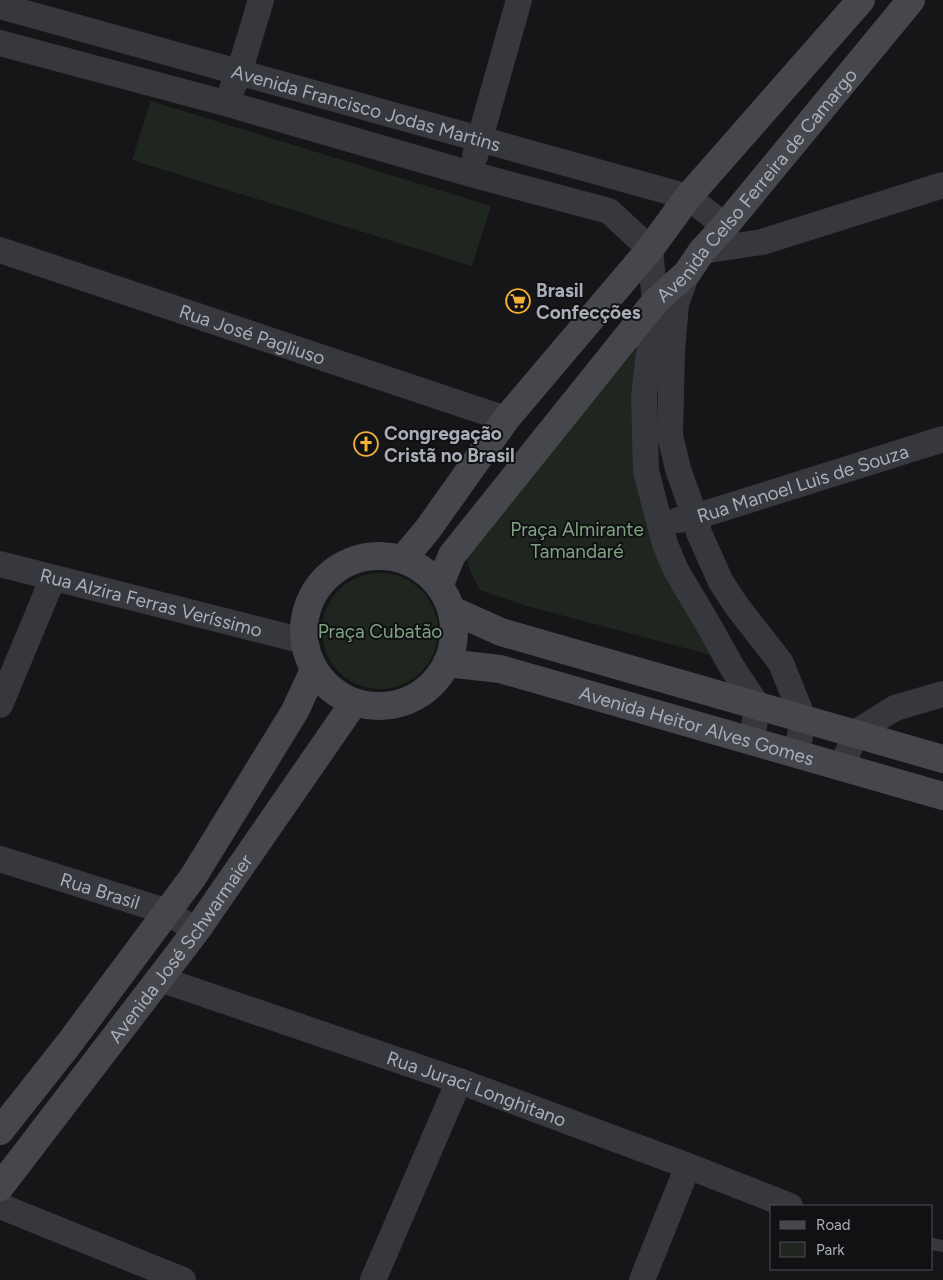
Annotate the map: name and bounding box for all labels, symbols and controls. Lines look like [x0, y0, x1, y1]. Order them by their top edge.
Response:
street label: Avenida Francisco Jodas Martins [229, 60, 503, 156]
street label: Avenida Celso Ferreira de Camargo [652, 64, 862, 307]
place label: Brasil Confecções [536, 279, 641, 324]
supermarket icon: Brasil Confecções [505, 288, 531, 314]
street label: Rua José Pagliuso [176, 300, 328, 370]
place label: Congregação Cristã no Brasil [384, 422, 515, 467]
church icon: Congregação Cristã no Brasil [353, 431, 379, 457]
street label: Rua Manoel Luis de Souza [694, 440, 911, 528]
park label: Praça Almirante Tamandaré [510, 518, 644, 563]
street label: Rua Alzira Ferras Veríssimo [38, 564, 265, 642]
park label: Praça Cubatão [318, 620, 442, 643]
street label: Avenida Heitor Alves Gomes [577, 681, 817, 770]
street label: Avenida José Schwarmaier [104, 850, 258, 1048]
street label: Rua Brasil [57, 868, 143, 914]
street label: Rua Juraci Longhitano [384, 1046, 569, 1132]
legend [770, 1205, 933, 1270]
text: Road [816, 1216, 851, 1234]
text: Park [816, 1241, 845, 1259]

